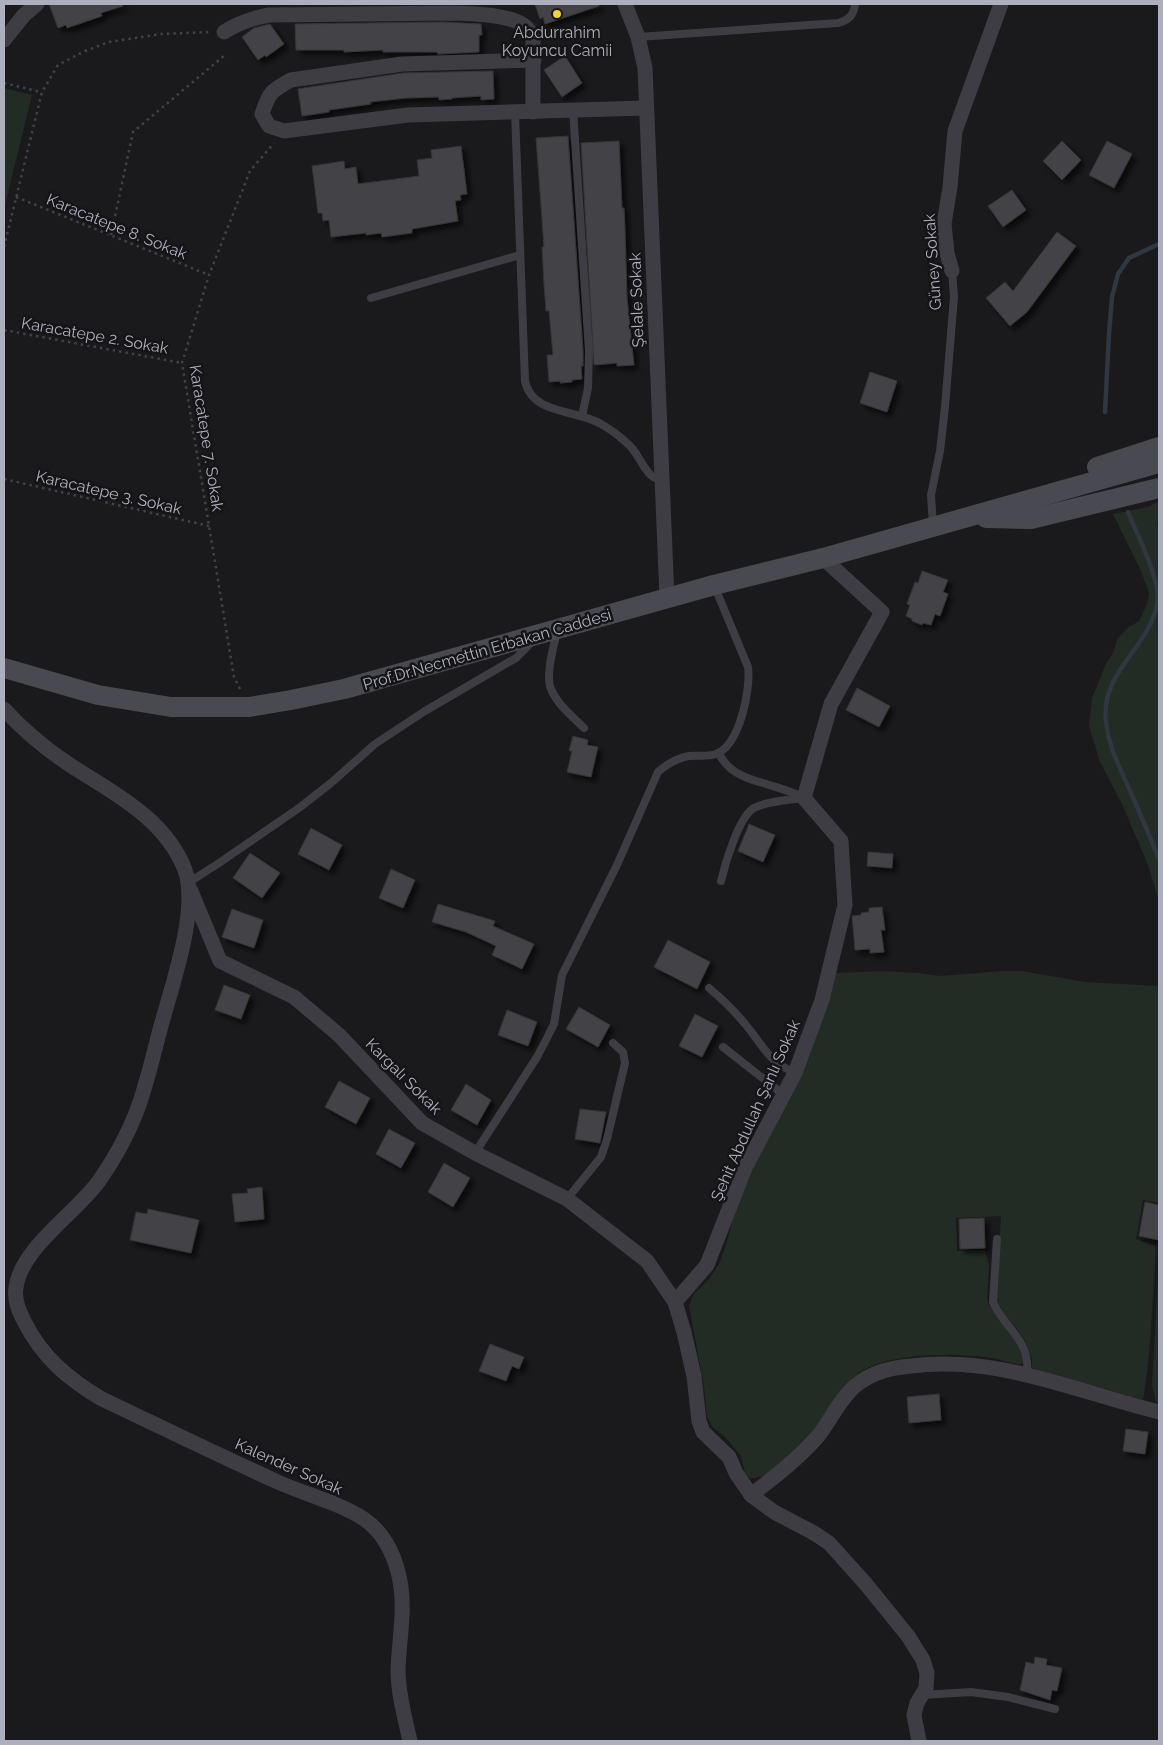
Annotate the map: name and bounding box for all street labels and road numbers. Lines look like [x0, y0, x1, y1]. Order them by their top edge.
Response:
street label: Karacatepe 8. Sokak [44, 190, 190, 264]
street label: Güney Sokak [920, 213, 945, 311]
street label: Şelale Sokak [625, 252, 648, 348]
street label: Karacatepe 2. Sokak [20, 313, 170, 358]
street label: Karacatepe 7. Sokak [186, 363, 228, 513]
street label: Karacatepe 3. Sokak [34, 466, 184, 519]
street label: Prof.Dr.Necmettin Erbakan Caddesi [361, 605, 614, 694]
street label: Şehit Abdullah Şanlı Sokak [707, 1016, 804, 1204]
street label: Kargalı Sokak [362, 1034, 446, 1119]
street label: Kalender Sokak [232, 1434, 346, 1499]

